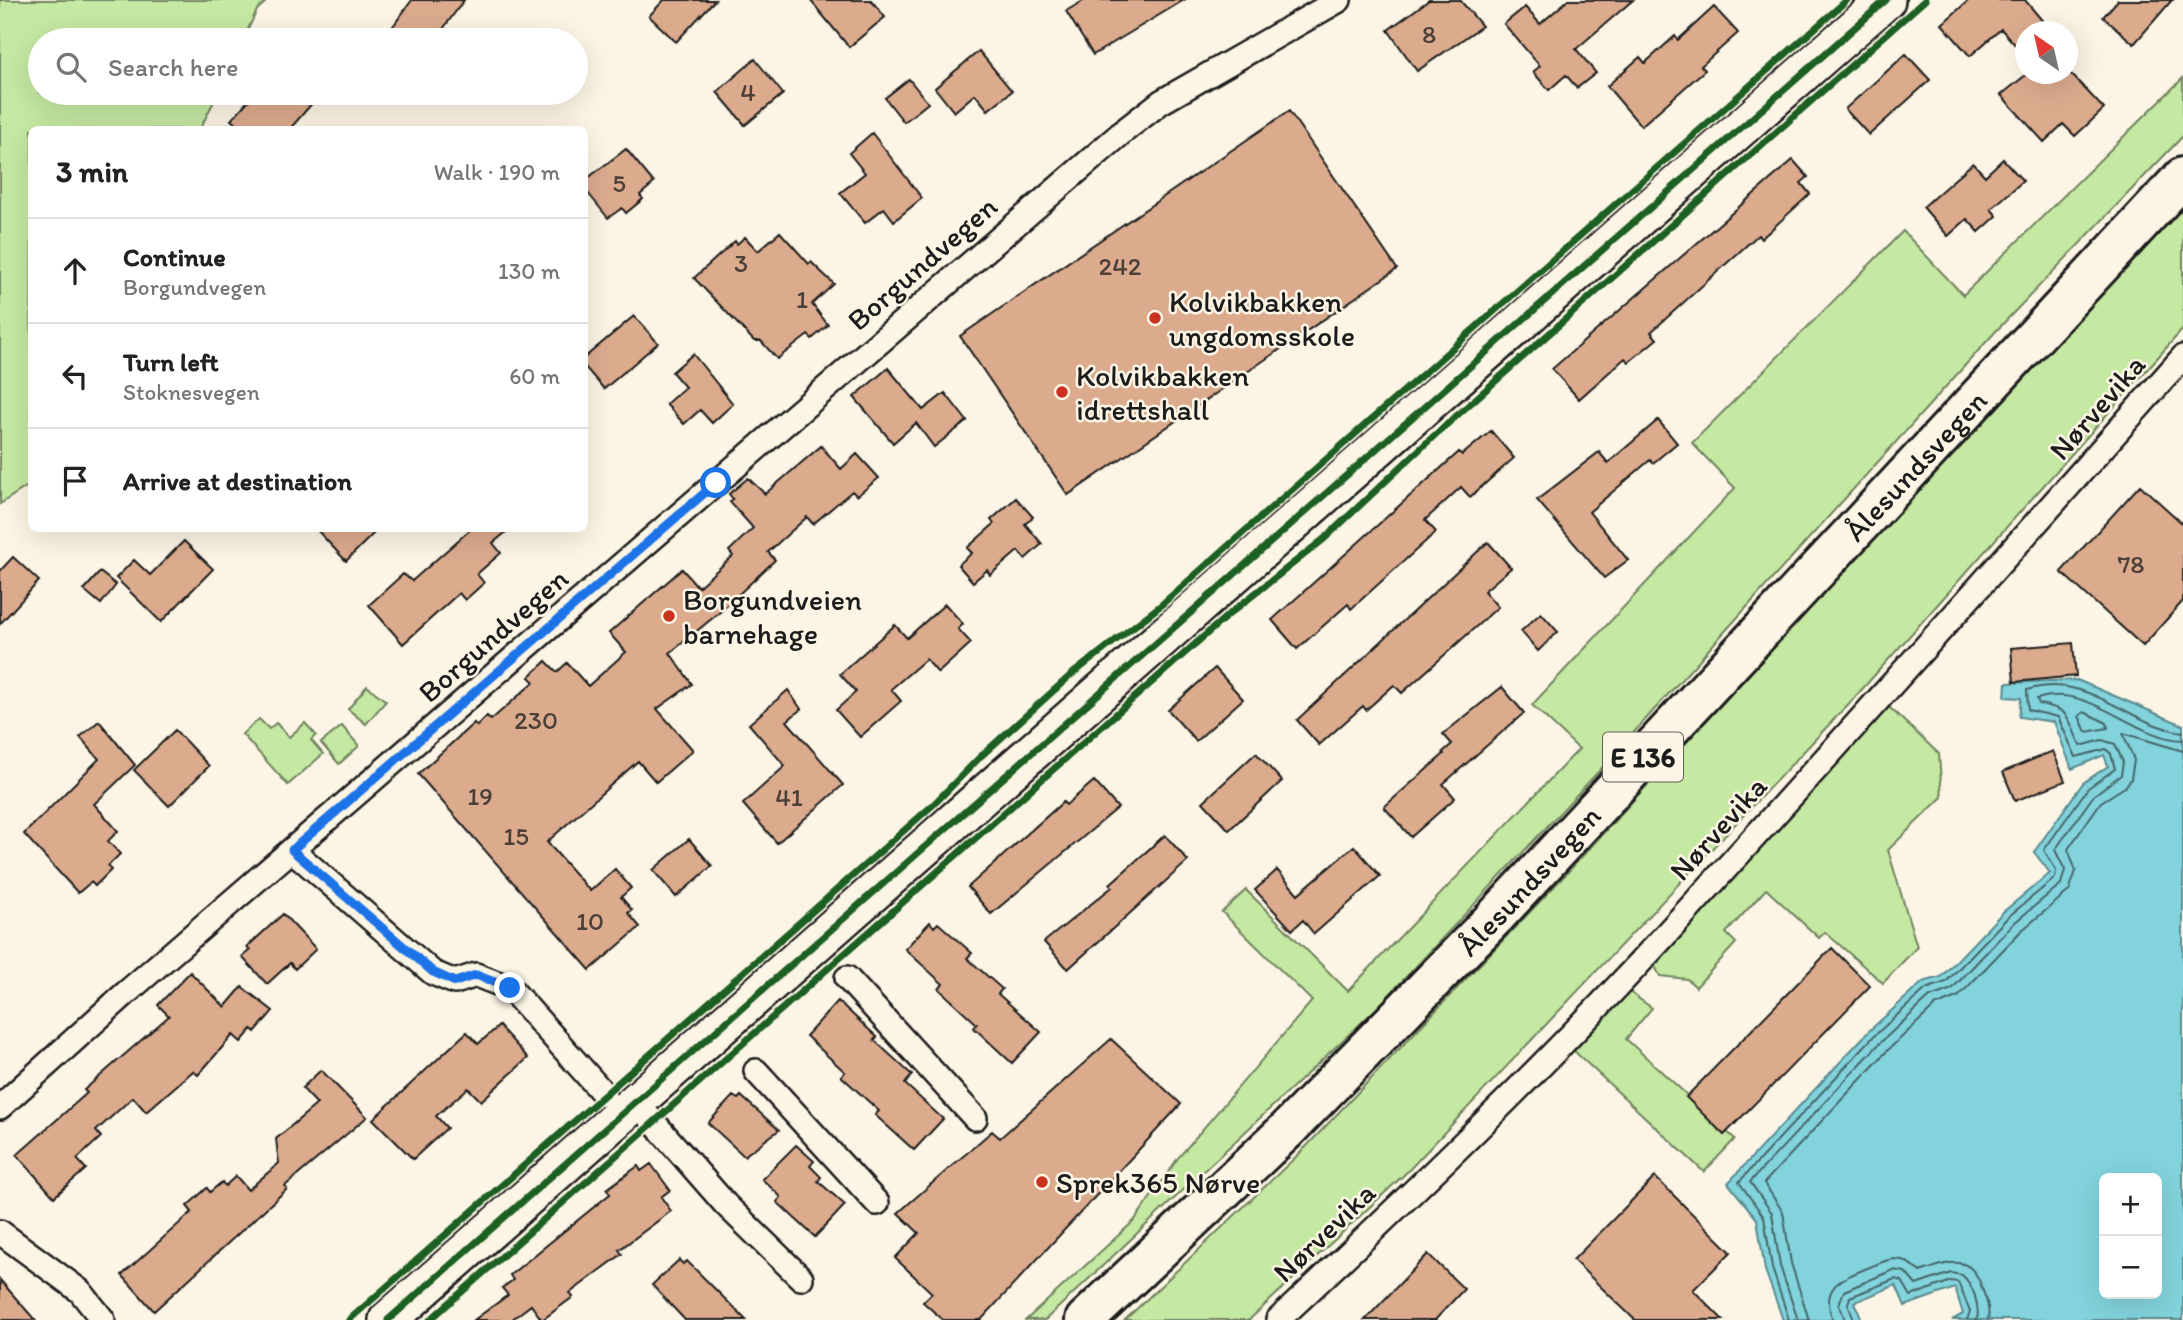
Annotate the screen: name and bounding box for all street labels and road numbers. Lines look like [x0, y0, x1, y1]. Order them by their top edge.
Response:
street label: Borgundvegen [839, 188, 1005, 338]
street label: Nørvevika [2041, 346, 2153, 468]
street label: Ålesundsvegen [1836, 382, 1994, 548]
street label: Borgundvegen [410, 560, 576, 710]
road number: E 136 [1603, 732, 1683, 782]
street label: Nørvevika [1661, 768, 1775, 888]
street label: Ålesundsvegen [1449, 797, 1608, 963]
street label: Nørvevika [1265, 1174, 1383, 1290]

